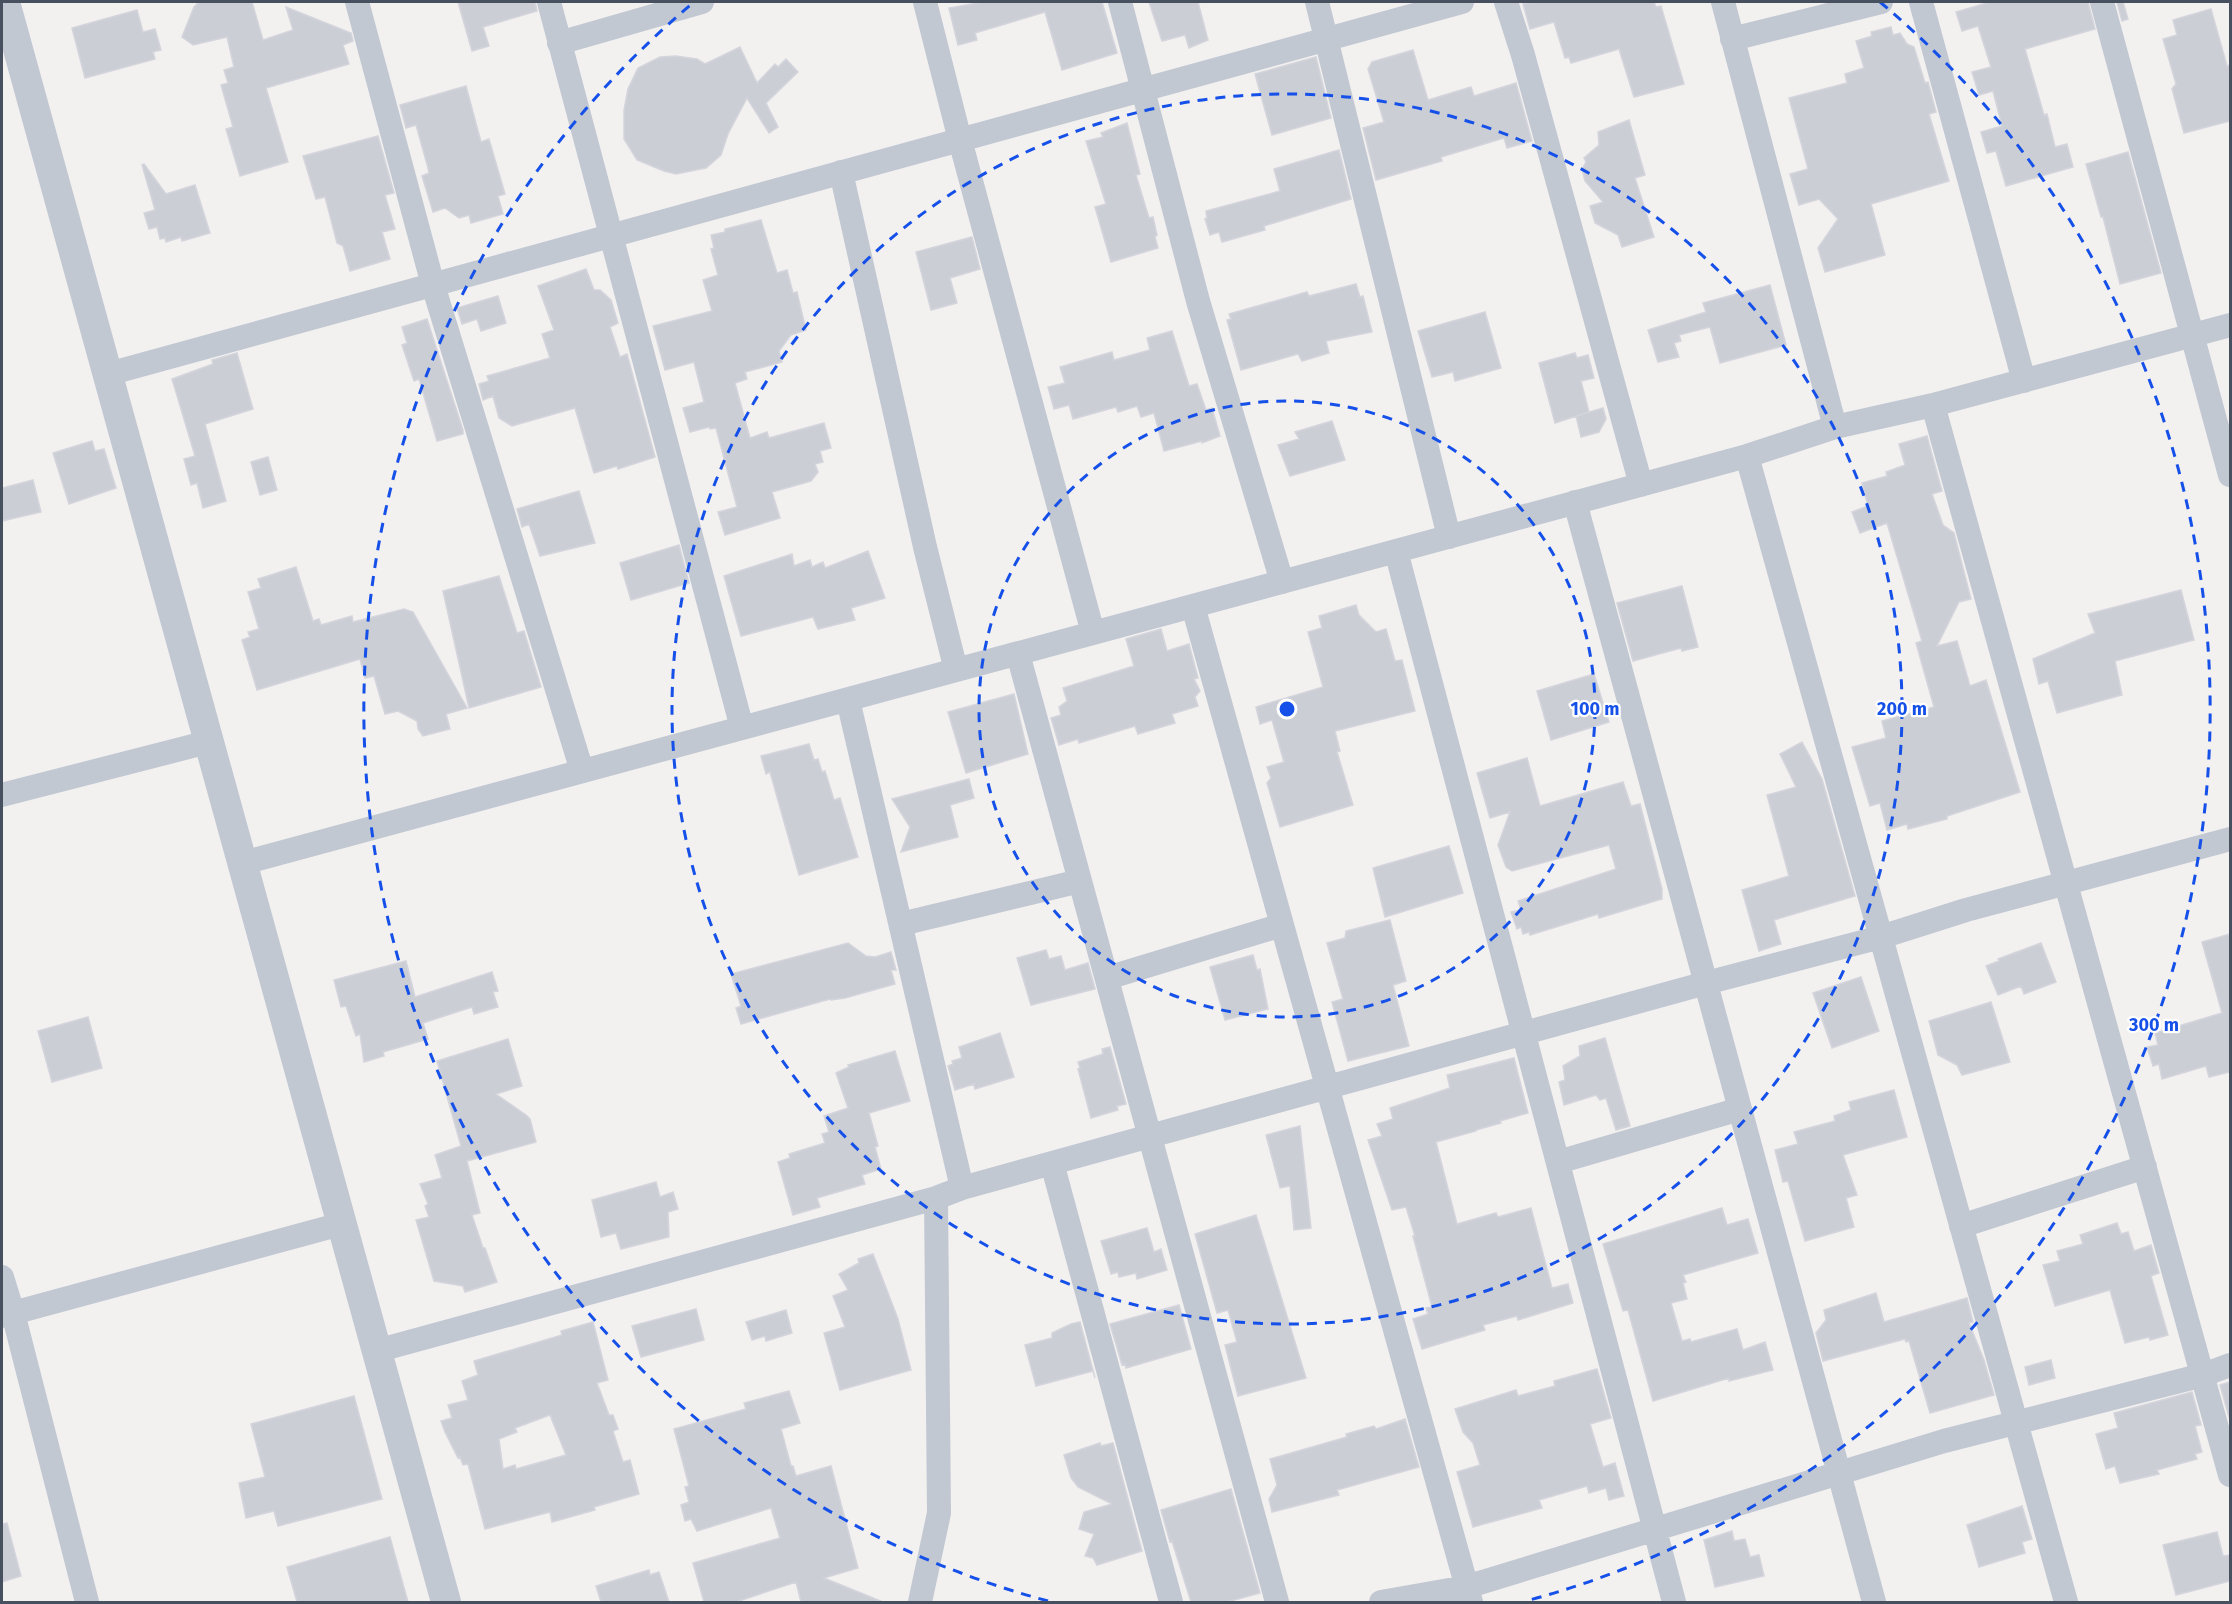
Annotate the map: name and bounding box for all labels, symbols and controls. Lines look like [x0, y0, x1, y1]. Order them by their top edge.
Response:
text: 100 m [1571, 698, 1619, 720]
text: 200 m [1877, 698, 1927, 720]
centre of rings [1277, 699, 1297, 719]
text: 300 m [2128, 1014, 2179, 1036]

